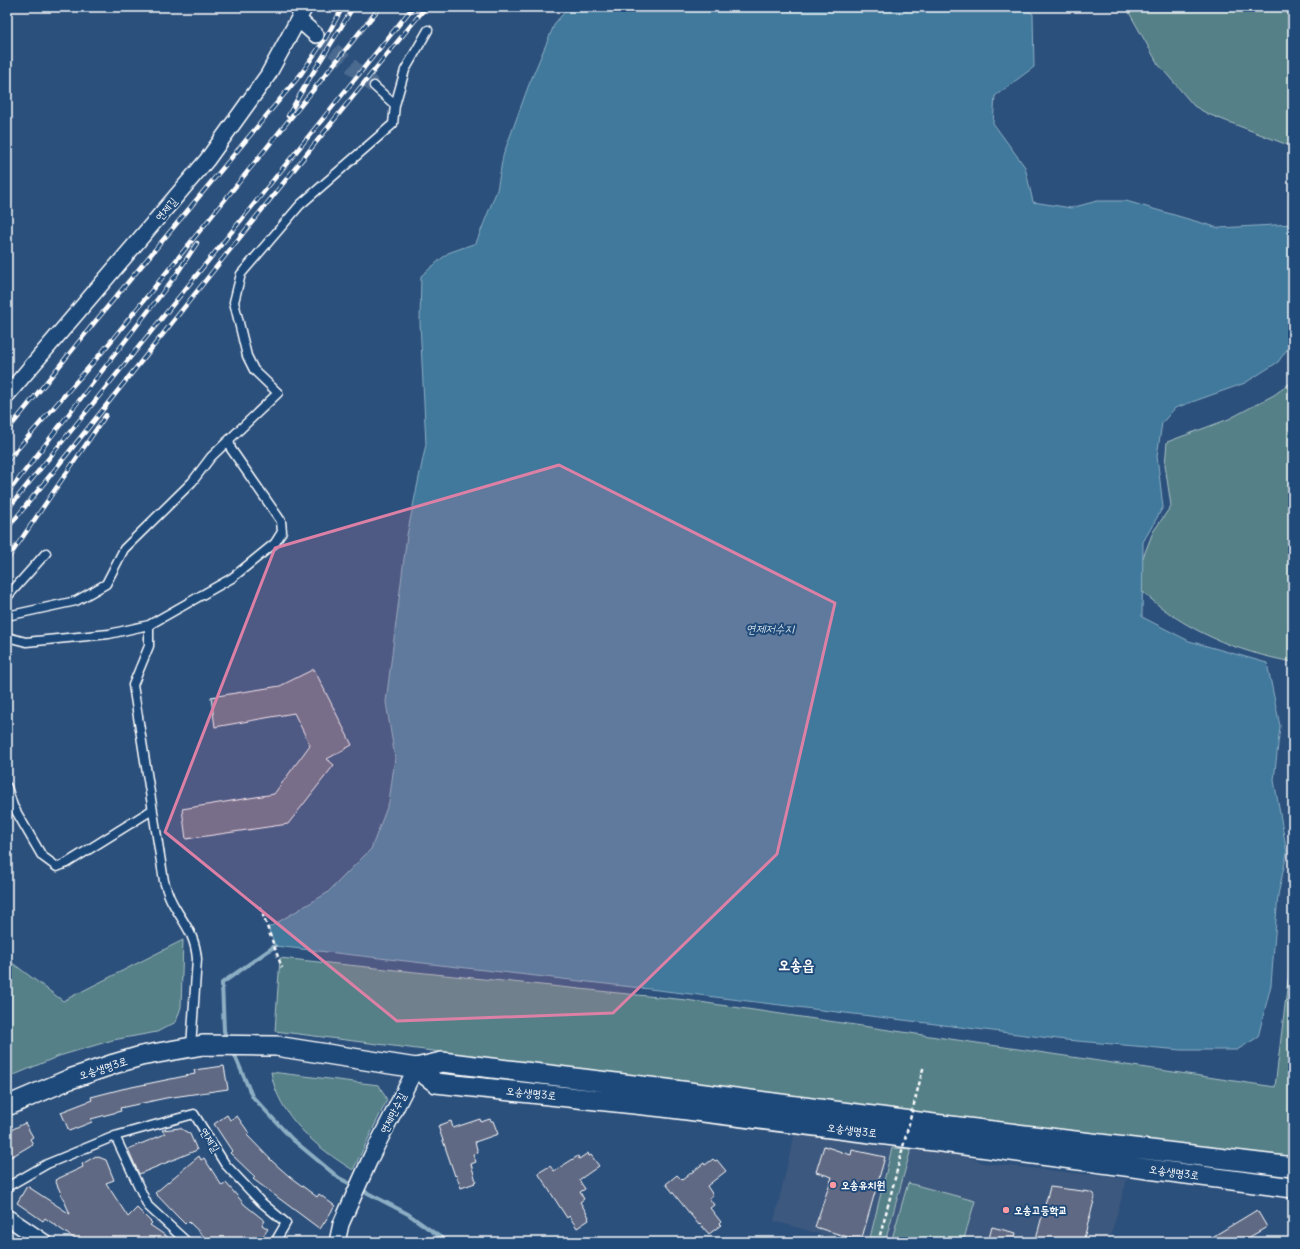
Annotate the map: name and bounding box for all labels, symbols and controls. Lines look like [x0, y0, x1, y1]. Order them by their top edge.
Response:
street label: 연제길 [152, 194, 180, 224]
water label: 연제저수지 [746, 621, 795, 636]
district label: 오송읍 [778, 955, 814, 974]
street label: 오송생명3로 [77, 1053, 129, 1082]
street label: 오송생명3로 [505, 1083, 557, 1103]
street label: 연제만수길 [377, 1090, 409, 1136]
street label: 오송생명3로 [826, 1120, 878, 1140]
street label: 연제길 [197, 1125, 223, 1155]
street label: 오송생명3로 [1148, 1162, 1200, 1182]
place label: 오송유치원 [841, 1178, 885, 1192]
marker: 오송유치원 [828, 1180, 838, 1190]
place label: 오송고등학교 [1014, 1203, 1067, 1217]
marker: 오송고등학교 [1001, 1205, 1011, 1215]

